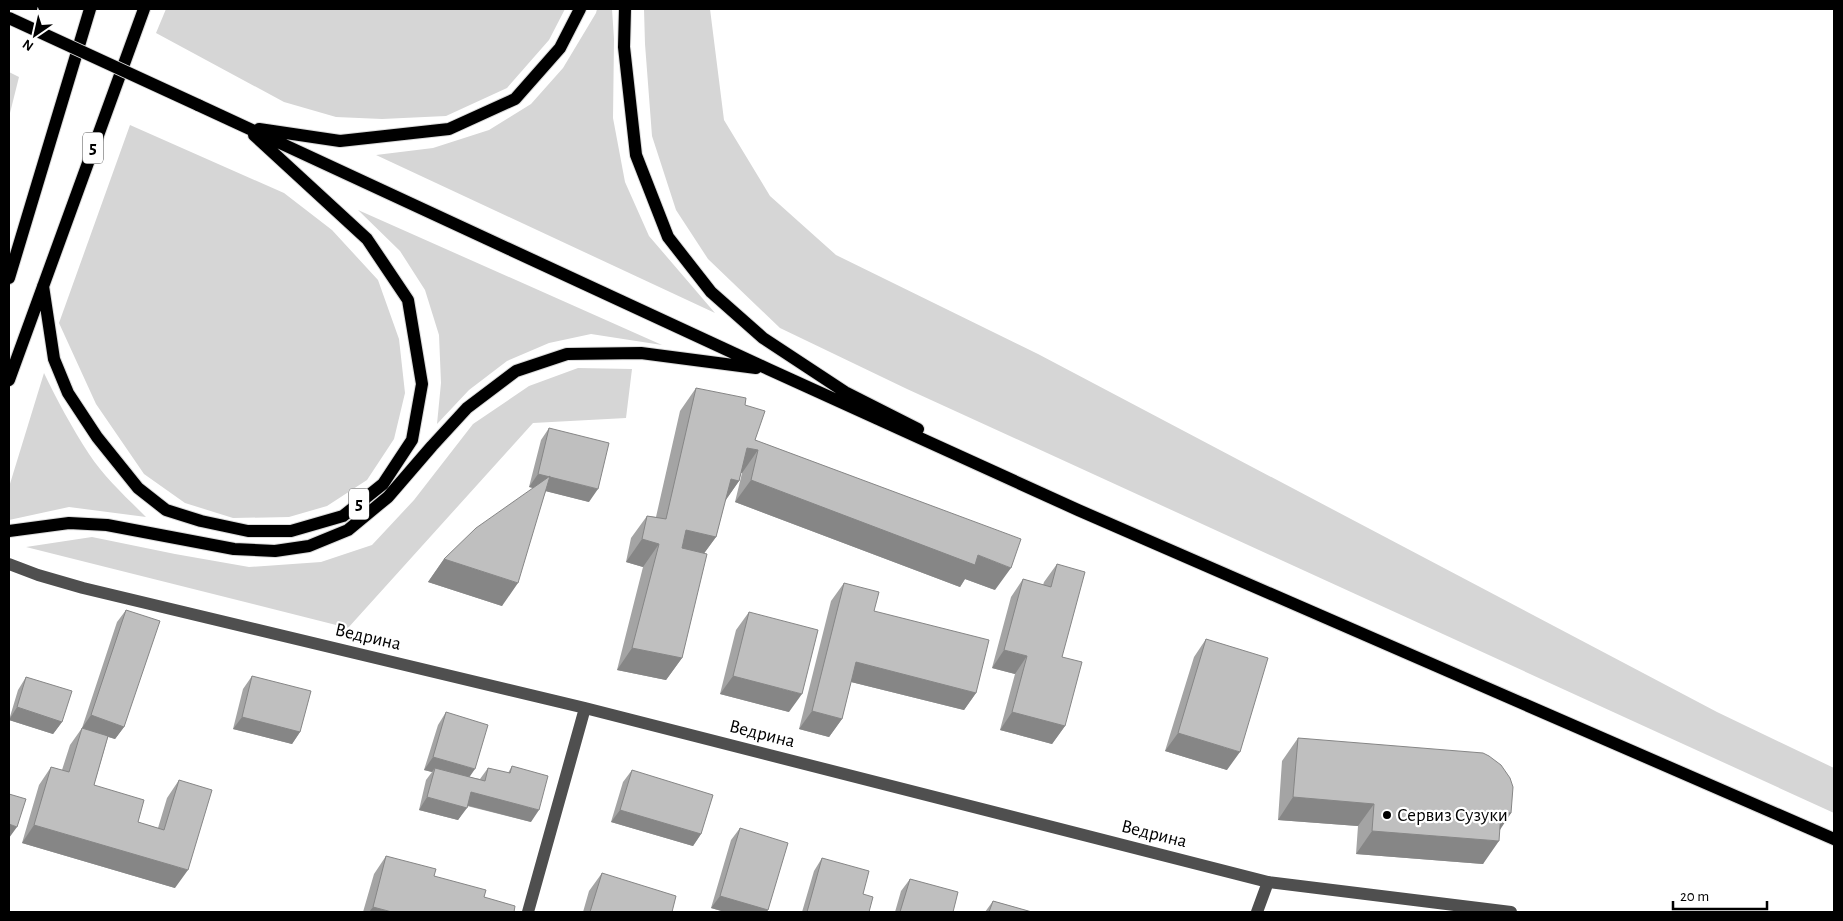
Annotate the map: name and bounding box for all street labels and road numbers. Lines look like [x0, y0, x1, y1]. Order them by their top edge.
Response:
road number: 5 [83, 132, 103, 164]
road number: 5 [349, 488, 369, 520]
street label: Ведрина [333, 620, 403, 654]
street label: Ведрина [727, 717, 797, 751]
street label: Ведрина [1119, 817, 1189, 851]

